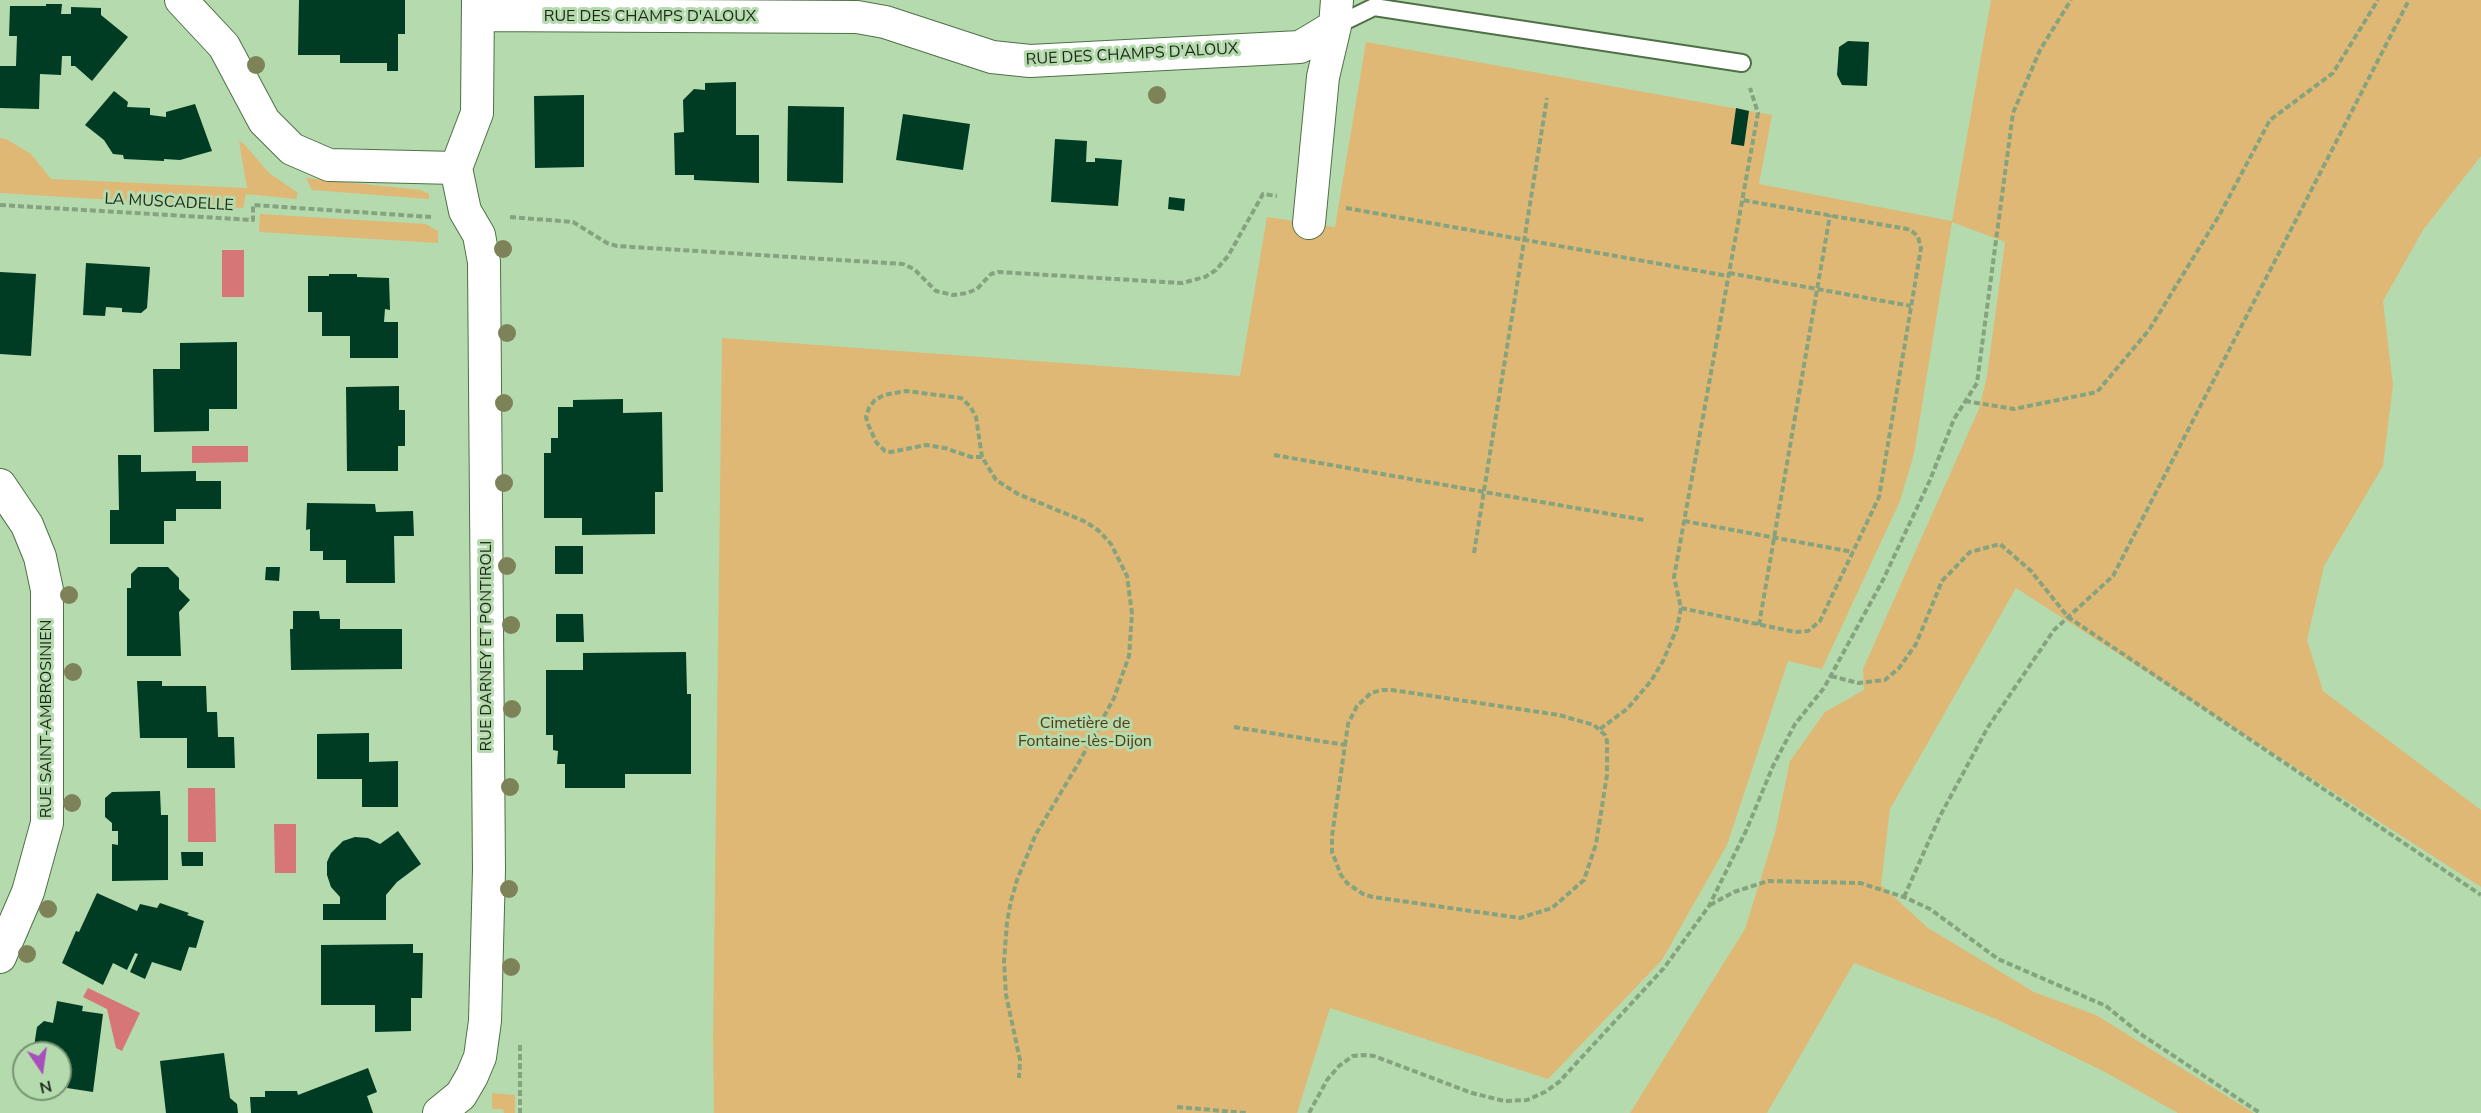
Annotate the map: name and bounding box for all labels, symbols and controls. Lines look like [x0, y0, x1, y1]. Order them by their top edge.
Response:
street label: RUE DES CHAMPS D'ALOUX [544, 7, 756, 27]
street label: RUE DES CHAMPS D'ALOUX [1025, 40, 1239, 70]
street label: LA MUSCADELLE [104, 190, 234, 216]
street label: RUE DARNEY ET PONTIROLI [477, 541, 497, 751]
street label: RUE SAINT-AMBROSINIEN [37, 620, 57, 818]
park label: Cimetière de Fontaine-lès-Dijon [1018, 714, 1152, 752]
north arrow [12, 1041, 72, 1101]
text: N [37, 1075, 54, 1099]

